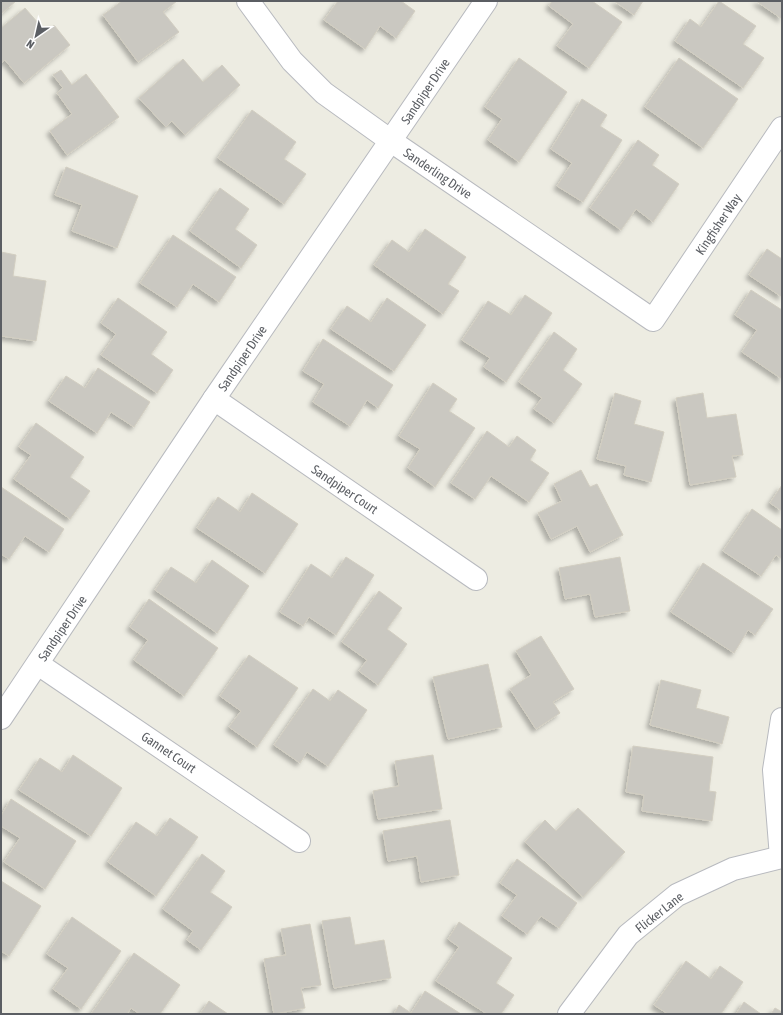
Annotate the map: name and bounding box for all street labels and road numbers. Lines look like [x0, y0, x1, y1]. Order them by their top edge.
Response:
street label: Sandpiper Drive [398, 55, 453, 127]
street label: Sanderling Drive [401, 145, 475, 202]
street label: Kingfisher Way [692, 190, 745, 258]
street label: Sandpiper Drive [215, 322, 270, 394]
street label: Sandpiper Court [309, 462, 381, 517]
street label: Sandpiper Drive [35, 592, 90, 664]
street label: Gannet Court [139, 729, 199, 776]
street label: Flicker Lane [632, 889, 686, 936]

